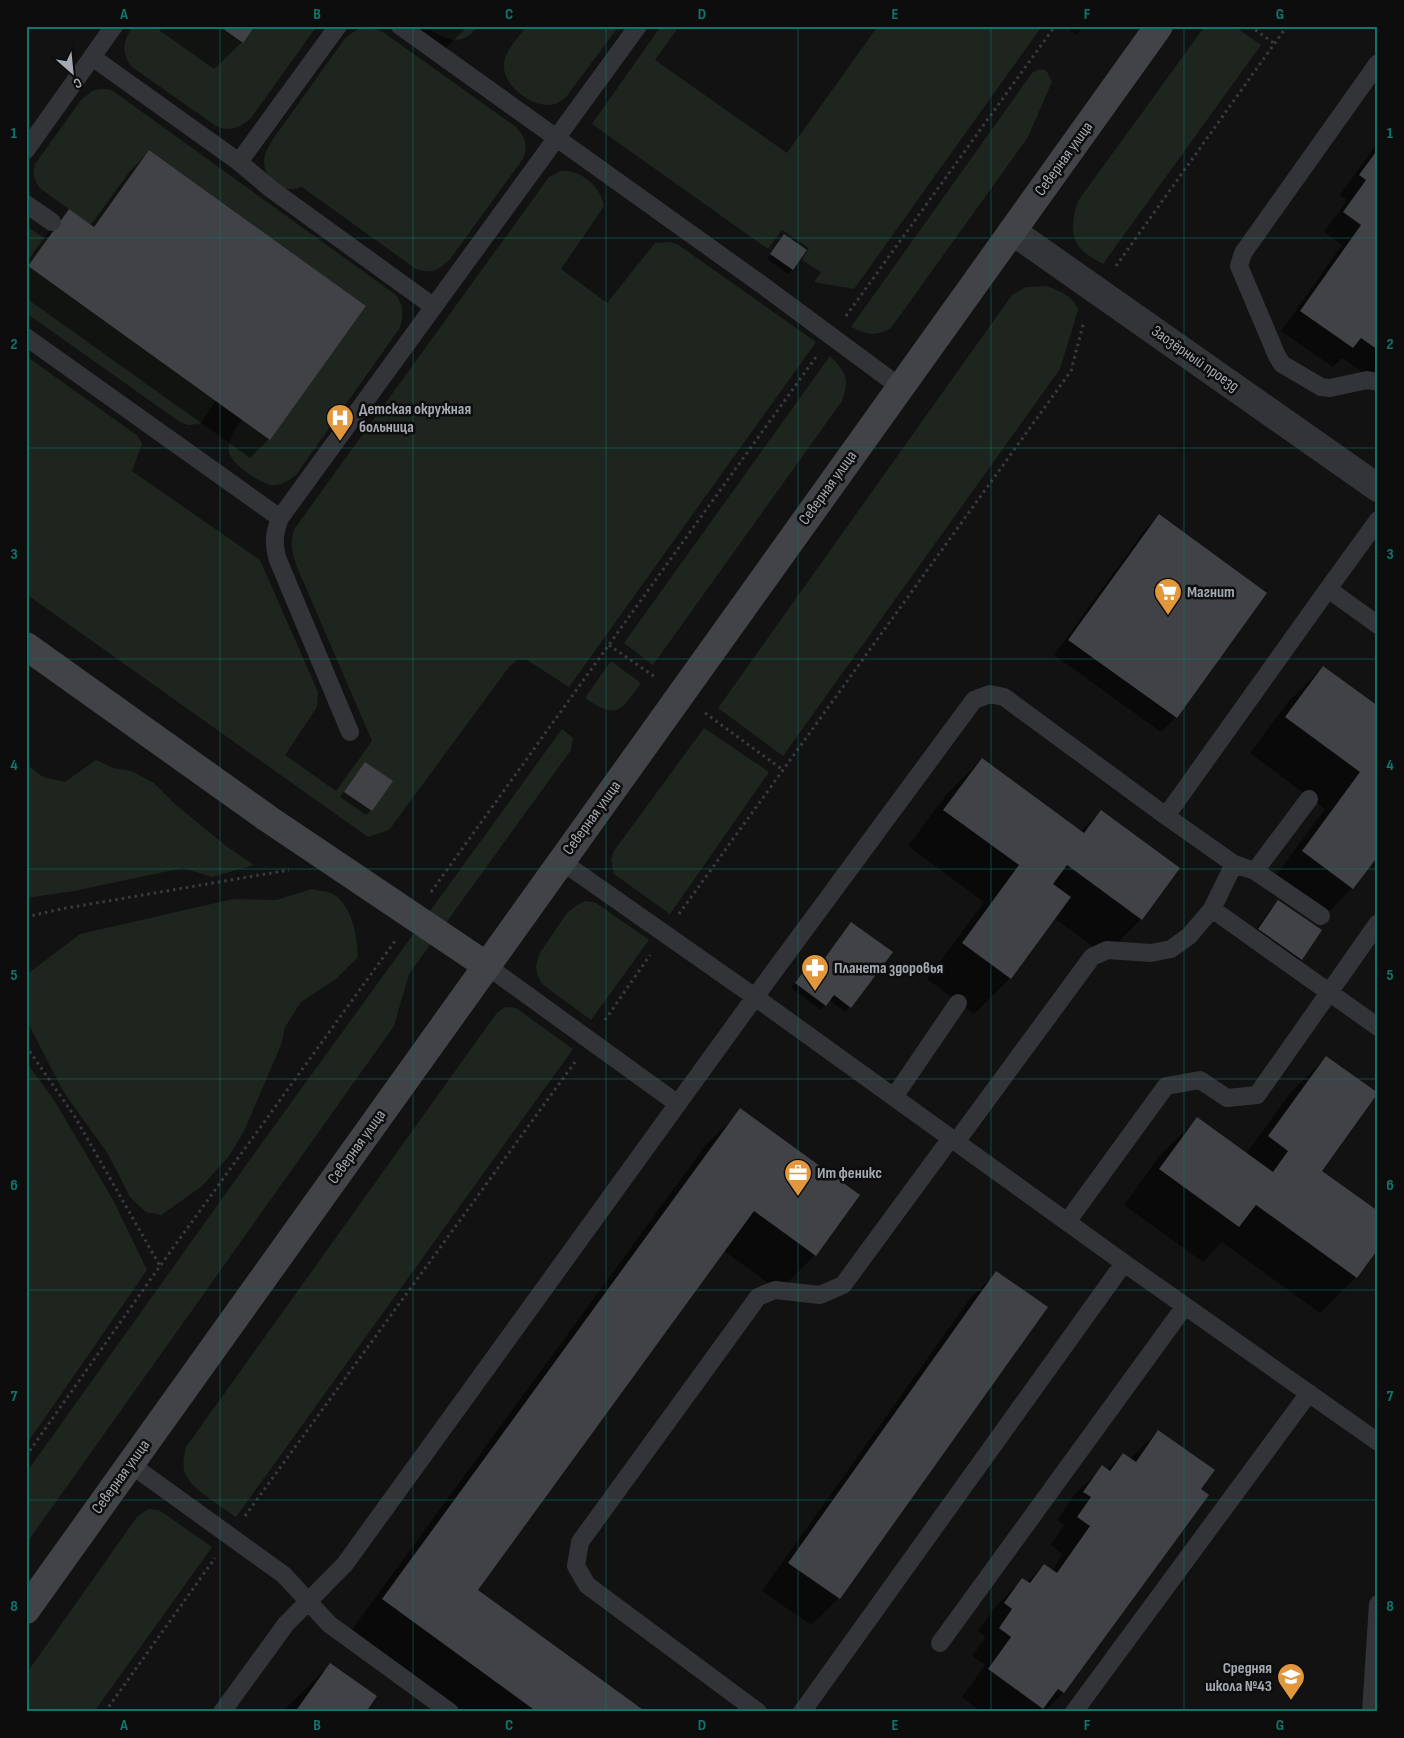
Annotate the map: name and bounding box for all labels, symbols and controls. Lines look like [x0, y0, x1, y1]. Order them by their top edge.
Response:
text: A [119, 5, 128, 24]
text: B [313, 5, 321, 24]
text: C [505, 5, 513, 24]
text: D [698, 5, 706, 24]
text: E [892, 5, 899, 24]
text: F [1084, 5, 1091, 24]
text: G [1276, 5, 1284, 24]
north arrow [48, 48, 98, 98]
text: С [71, 74, 85, 92]
street label: Северная улица [1031, 118, 1097, 200]
text: 1 [11, 124, 18, 143]
text: 1 [1387, 124, 1394, 143]
street label: Заозёрный проезд [1148, 322, 1242, 396]
text: 2 [10, 335, 18, 354]
text: 2 [1386, 335, 1394, 354]
place label: Детская окружная больница [359, 400, 471, 437]
hospital icon: Детская окружная больница [325, 403, 355, 442]
street label: Северная улица [795, 447, 861, 529]
text: 3 [10, 545, 18, 564]
text: 3 [1386, 545, 1394, 564]
supermarket icon: Магнит [1153, 577, 1183, 616]
place label: Магнит [1187, 583, 1235, 602]
text: 4 [10, 756, 18, 775]
text: 4 [1386, 756, 1394, 775]
street label: Северная улица [559, 777, 625, 859]
pharmacy icon: Планета здоровья [800, 953, 830, 992]
place label: Планета здоровья [834, 959, 943, 978]
text: 5 [10, 966, 18, 985]
text: 5 [1386, 966, 1394, 985]
street label: Северная улица [324, 1106, 390, 1188]
office icon: Ит феникс [783, 1158, 813, 1197]
place label: Ит феникс [817, 1164, 882, 1183]
text: 6 [10, 1176, 18, 1195]
text: 6 [1386, 1176, 1394, 1195]
text: 7 [11, 1387, 18, 1406]
text: 7 [1387, 1387, 1394, 1406]
street label: Северная улица [88, 1436, 154, 1518]
text: 8 [10, 1597, 18, 1616]
text: 8 [1386, 1597, 1394, 1616]
place label: Средняя школа №43 [1205, 1659, 1272, 1696]
school or university icon: Средняя школа №43 [1276, 1662, 1306, 1701]
text: A [119, 1716, 128, 1735]
text: B [313, 1716, 321, 1735]
text: C [505, 1716, 513, 1735]
text: D [698, 1716, 706, 1735]
text: E [892, 1716, 899, 1735]
text: F [1084, 1716, 1091, 1735]
text: G [1276, 1716, 1284, 1735]

